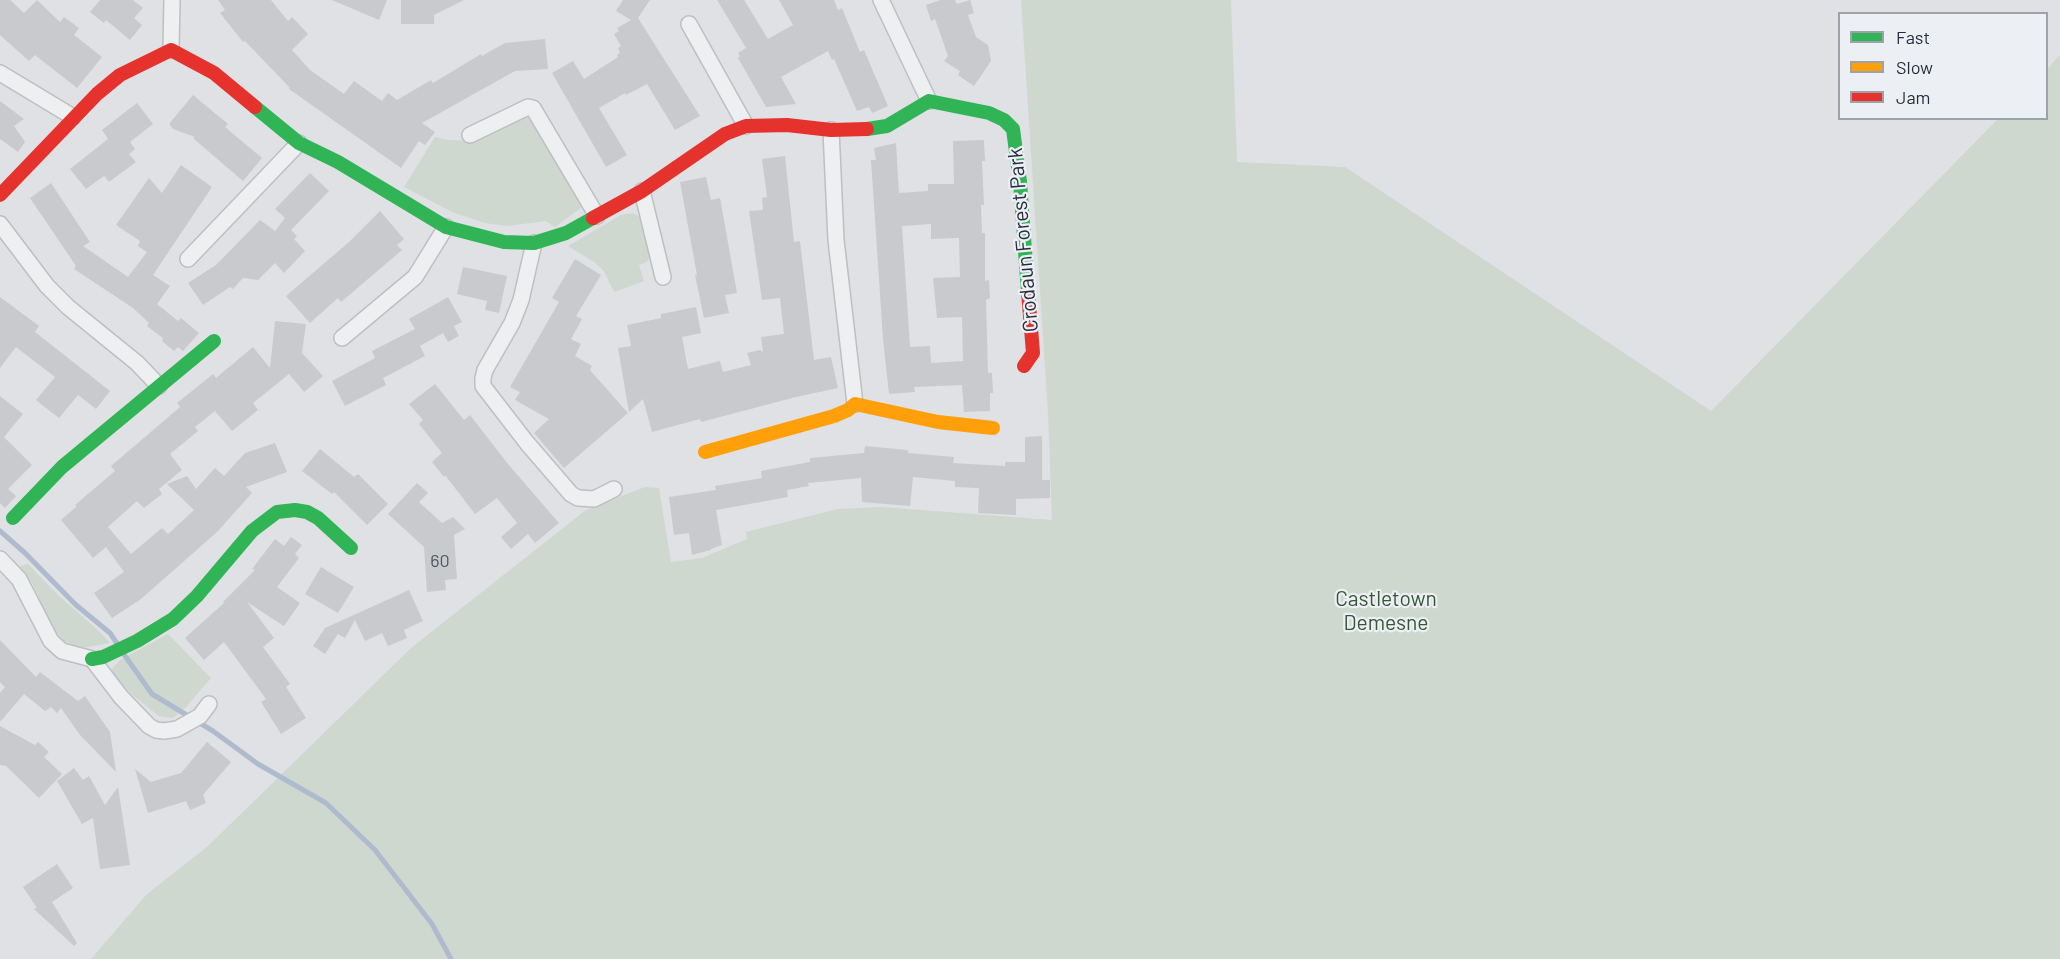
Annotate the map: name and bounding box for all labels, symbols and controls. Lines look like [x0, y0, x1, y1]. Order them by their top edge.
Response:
legend [1838, 12, 2048, 120]
text: Fast [1896, 26, 1930, 48]
text: Slow [1896, 56, 1933, 78]
text: Jam [1896, 86, 1930, 108]
street label: Crodaun Forest Park [1002, 147, 1044, 333]
house number: 60 [430, 550, 450, 572]
park label: Castletown Demesne [1335, 586, 1437, 636]

